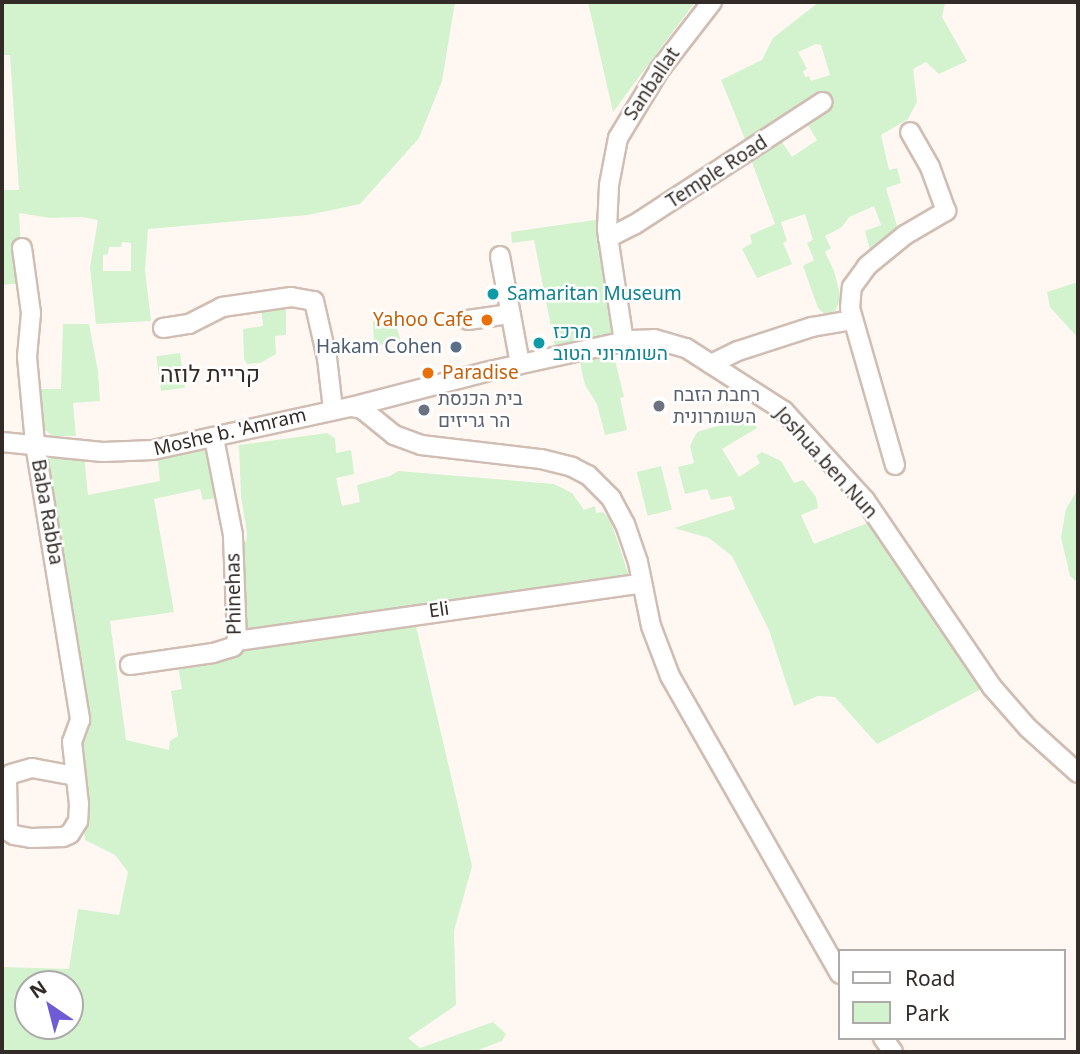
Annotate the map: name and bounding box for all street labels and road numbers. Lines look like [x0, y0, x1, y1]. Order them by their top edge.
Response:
street label: Sanballat [619, 43, 685, 125]
street label: Temple Road [662, 131, 772, 213]
street label: Moshe b. 'Amram [152, 403, 308, 461]
street label: Joshua ben Nun [770, 403, 882, 523]
street label: Baba Rabba [27, 457, 67, 567]
street label: Phinehas [222, 553, 246, 635]
street label: Eli [427, 597, 451, 623]

